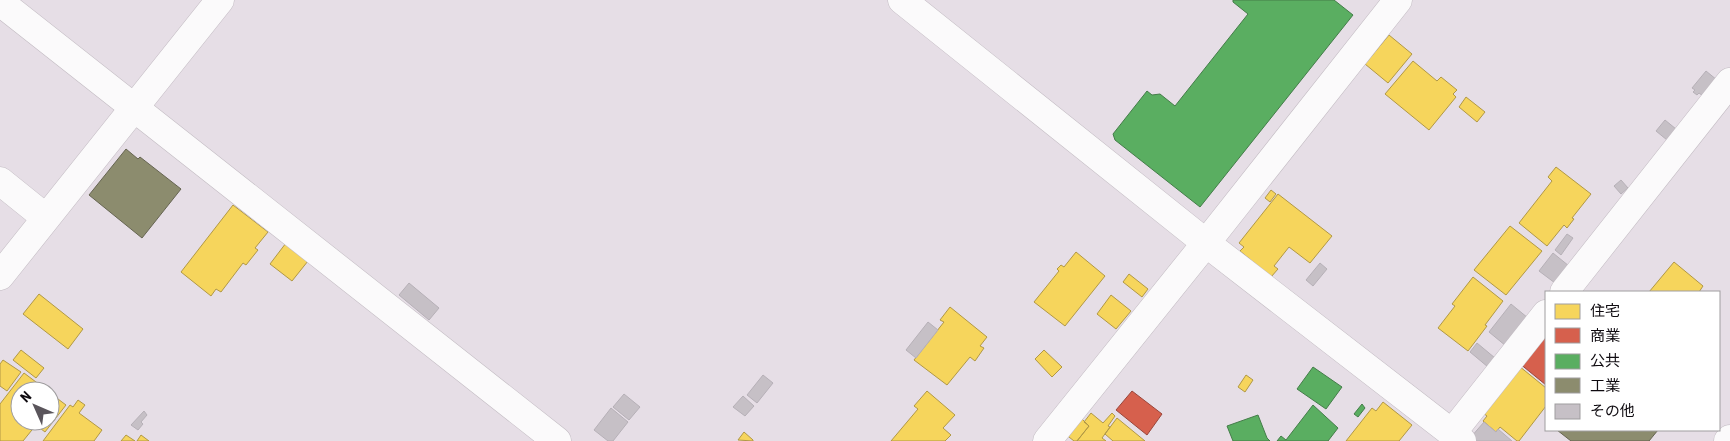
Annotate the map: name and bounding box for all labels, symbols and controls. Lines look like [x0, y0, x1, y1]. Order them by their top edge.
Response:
legend [1545, 291, 1720, 431]
text: 住宅 [1590, 302, 1620, 320]
text: 商業 [1590, 327, 1620, 345]
text: 公共 [1590, 352, 1620, 370]
text: 工業 [1590, 377, 1620, 395]
north arrow [10, 381, 60, 431]
text: N [17, 388, 34, 405]
text: その他 [1590, 402, 1635, 420]

